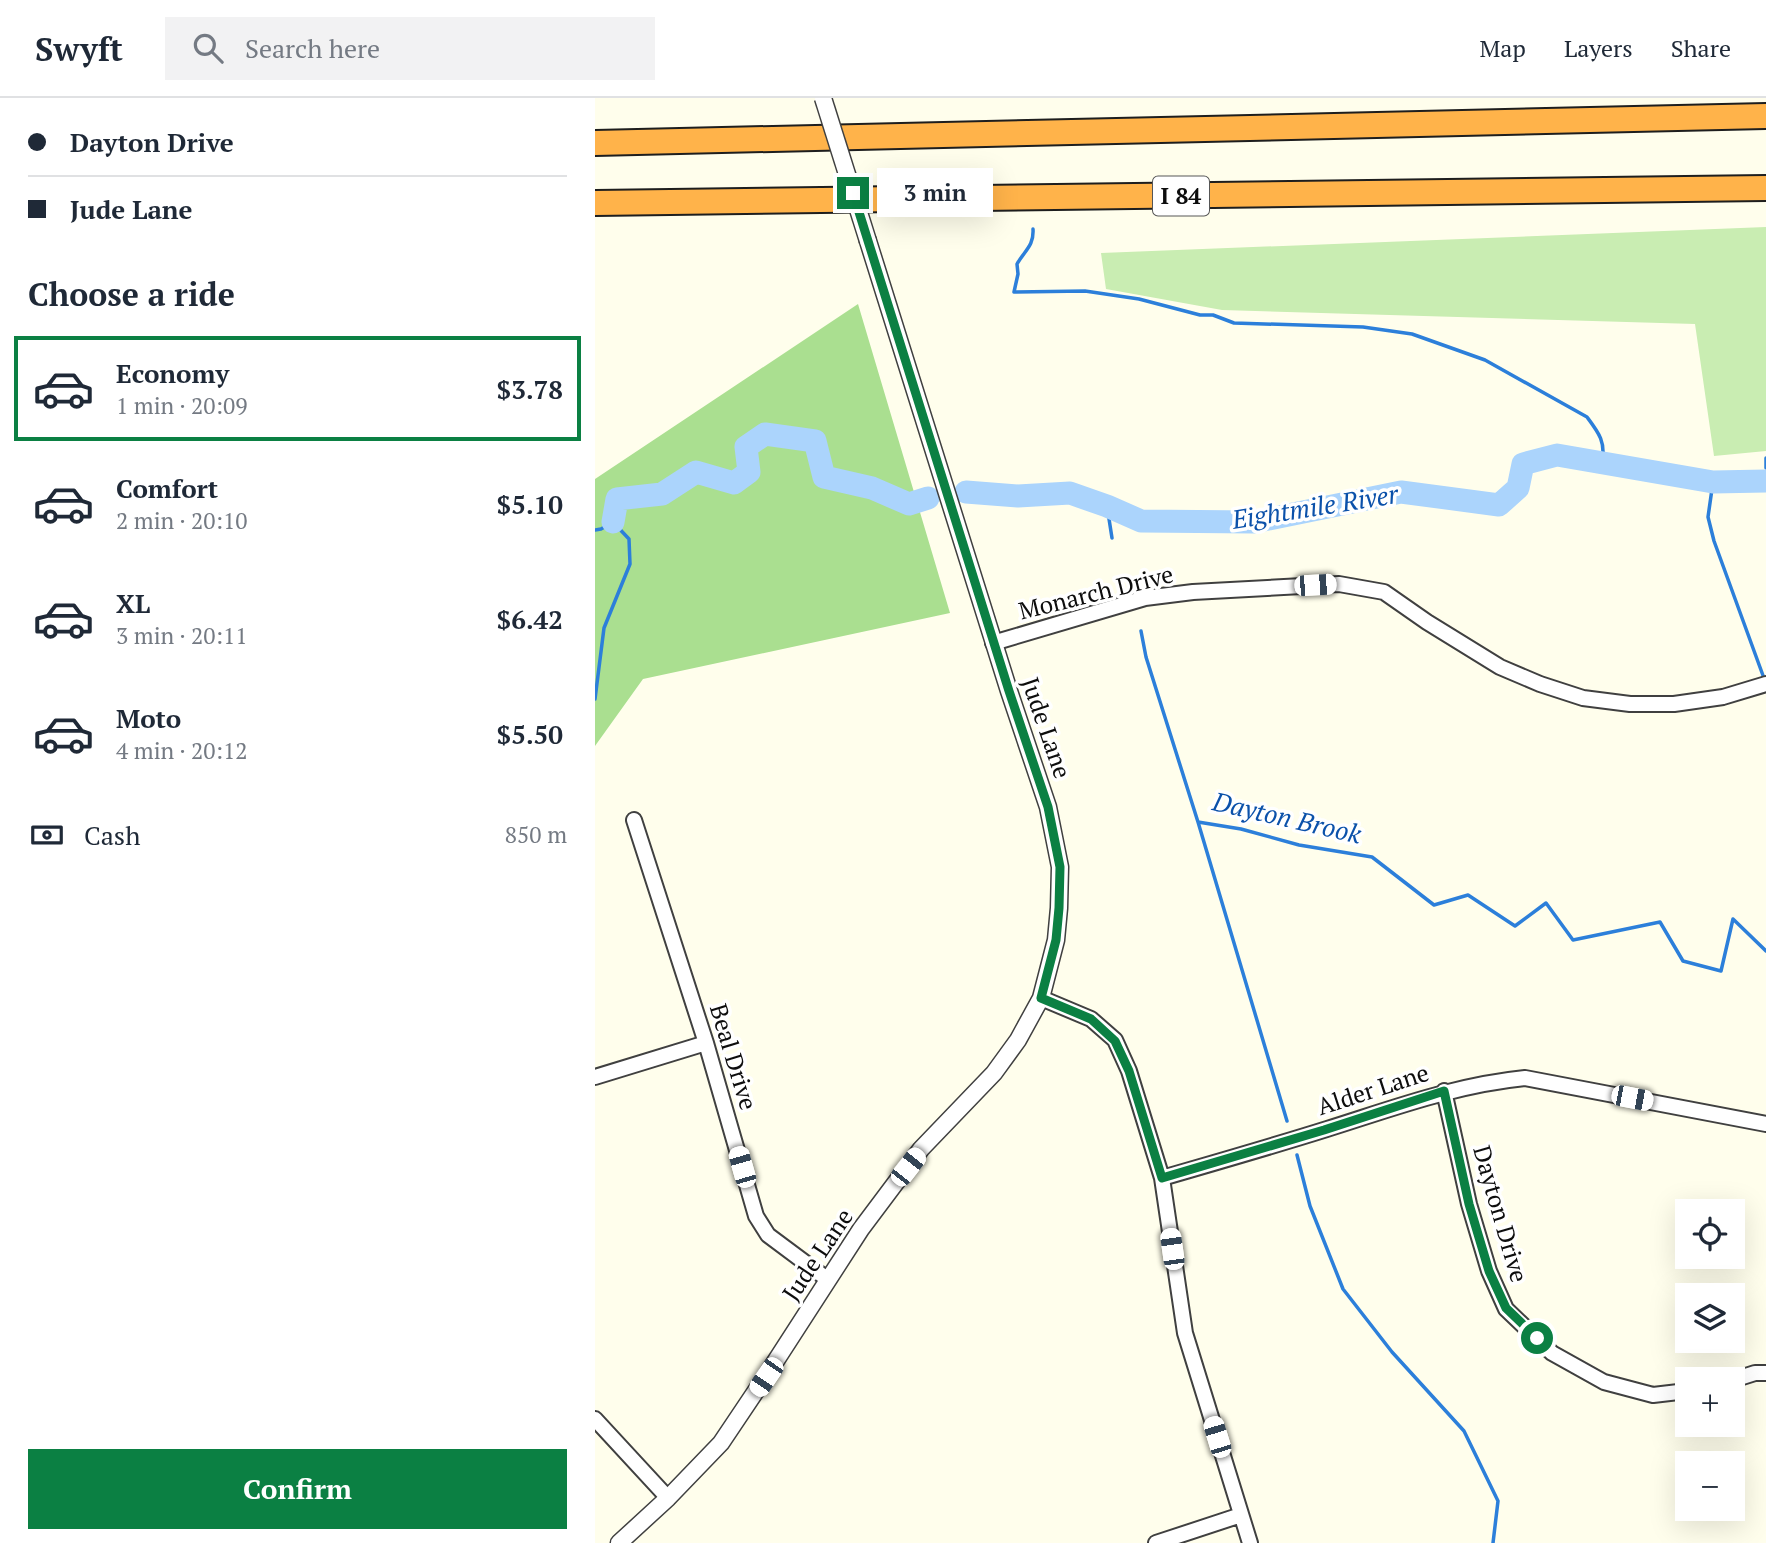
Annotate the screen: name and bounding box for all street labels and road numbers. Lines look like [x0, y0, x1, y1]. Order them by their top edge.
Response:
road number: I 84 [1153, 176, 1209, 216]
street label: Monarch Drive [1015, 557, 1176, 627]
street label: Jude Lane [1015, 673, 1079, 782]
street label: Beal Drive [703, 1000, 765, 1114]
street label: Alder Lane [1313, 1056, 1433, 1122]
street label: Dayton Drive [1466, 1142, 1536, 1286]
street label: Jude Lane [775, 1202, 860, 1307]

